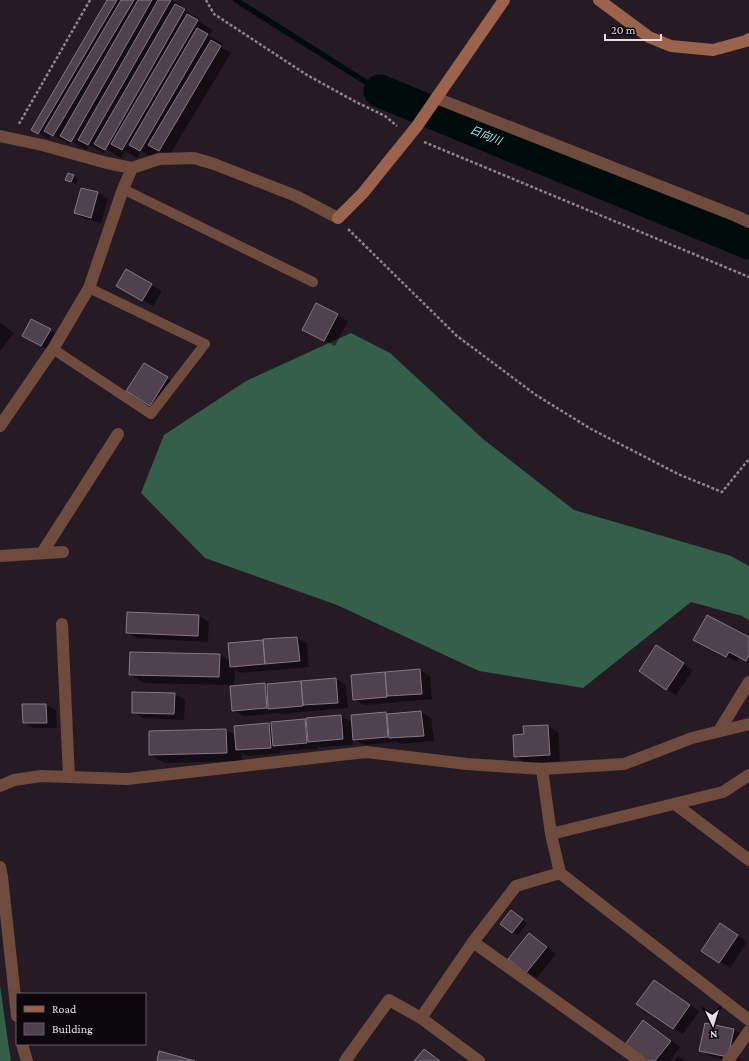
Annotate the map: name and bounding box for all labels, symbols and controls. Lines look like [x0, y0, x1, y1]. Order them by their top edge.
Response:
scale bar [605, 16, 661, 42]
text: 20 m [611, 23, 636, 37]
water label: 日向川 [468, 123, 504, 147]
legend [16, 993, 146, 1045]
text: Road [52, 1002, 77, 1016]
north arrow [693, 1005, 733, 1045]
text: Building [52, 1022, 93, 1036]
text: N [709, 1029, 718, 1041]

